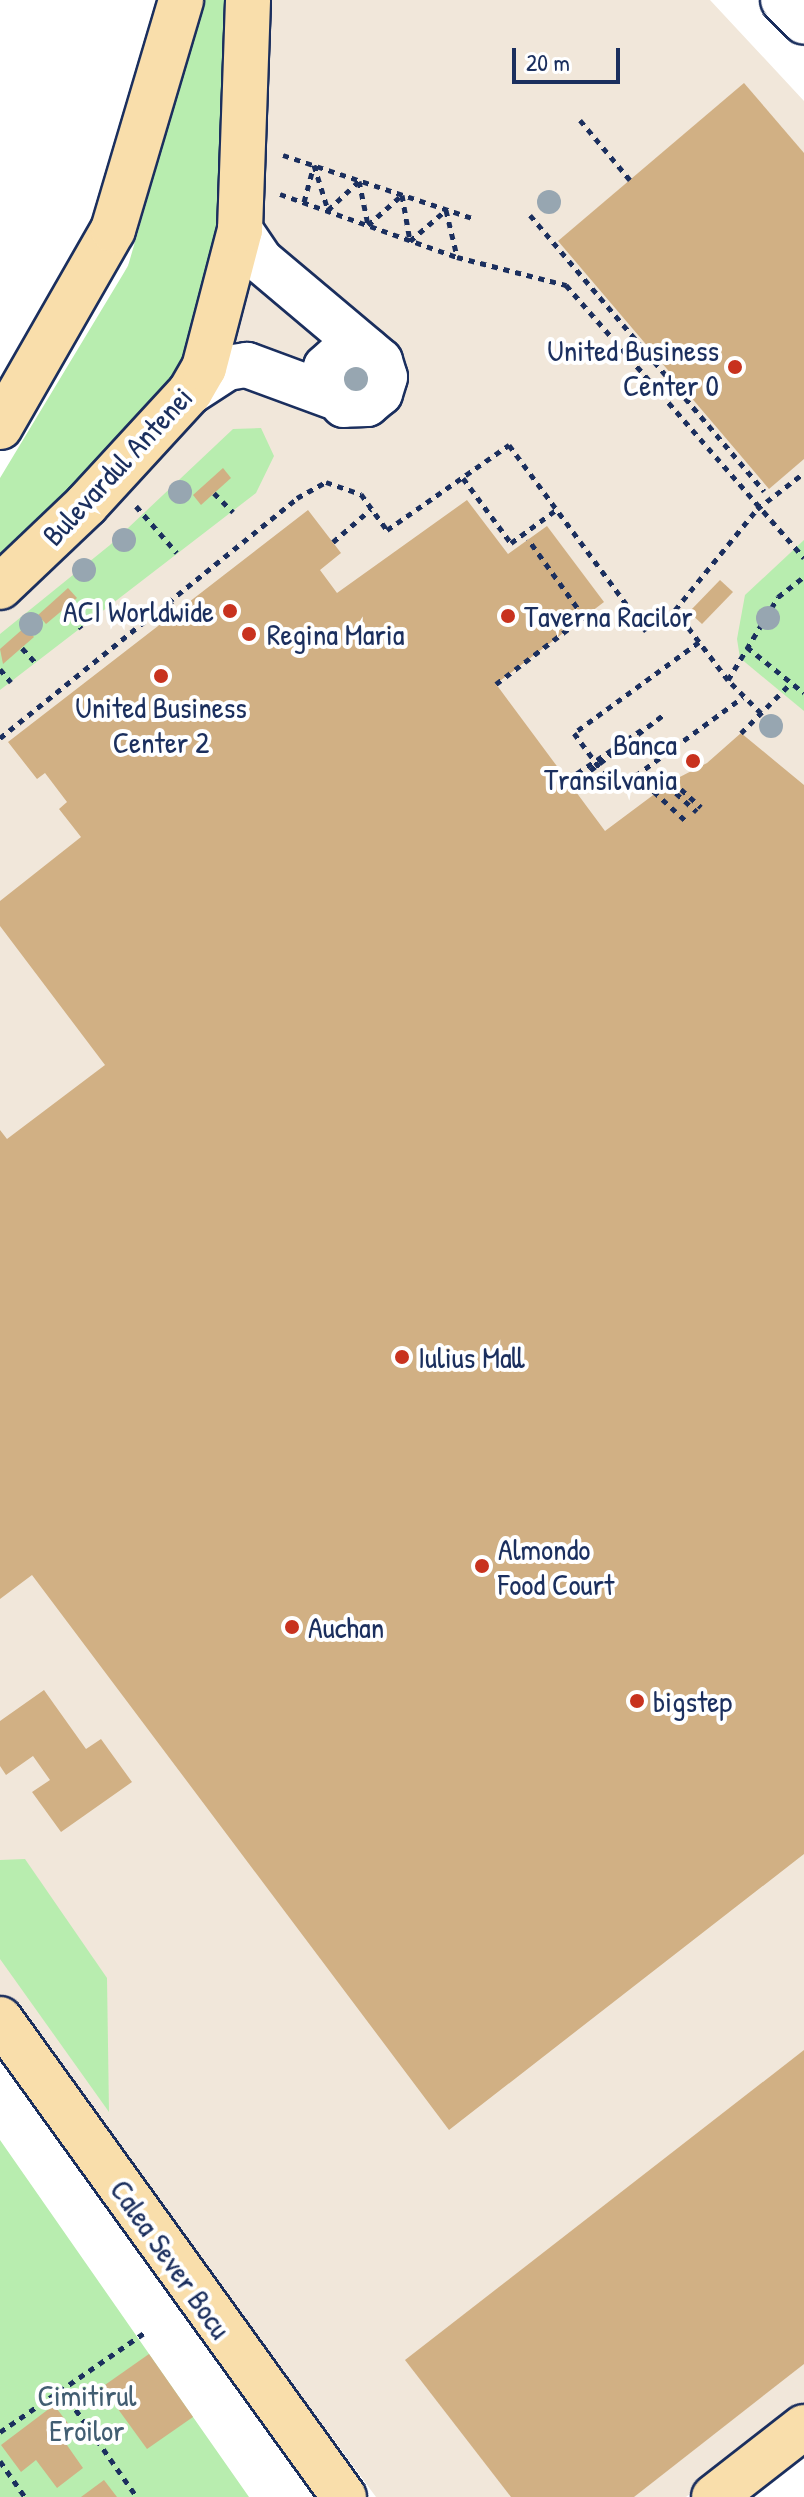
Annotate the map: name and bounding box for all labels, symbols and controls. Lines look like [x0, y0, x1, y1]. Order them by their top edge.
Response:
scale bar [516, 32, 624, 82]
text: 20 m [526, 46, 570, 78]
place label: United Business Center 0 [547, 332, 719, 402]
marker: United Business Center 0 [726, 358, 744, 376]
street label: Bulevardul Antenei [34, 379, 200, 553]
place label: ACI Worldwide [63, 593, 214, 629]
place label: Taverna Racilor [524, 598, 693, 634]
marker: ACI Worldwide [221, 602, 239, 620]
marker: Taverna Racilor [499, 607, 517, 625]
place label: Regina Maria [267, 616, 404, 652]
marker: Regina Maria [238, 623, 260, 645]
marker: United Business Center 2 [152, 667, 170, 685]
place label: United Business Center 2 [75, 689, 247, 760]
place label: Banca Transilvania [544, 726, 677, 796]
marker: Banca Transilvania [684, 752, 702, 770]
place label: Iulius Mall [418, 1339, 525, 1375]
marker: Iulius Mall [393, 1348, 411, 1366]
place label: Almondo Food Court [498, 1531, 614, 1602]
marker: Almondo Food Court [473, 1557, 491, 1575]
place label: Auchan [308, 1609, 384, 1645]
marker: Auchan [283, 1618, 301, 1636]
place label: bigstep [653, 1683, 732, 1719]
marker: bigstep [628, 1692, 646, 1710]
street label: Calea Sever Bocu [103, 2173, 239, 2345]
park label: Cimitirul Eroilor [38, 2377, 136, 2448]

